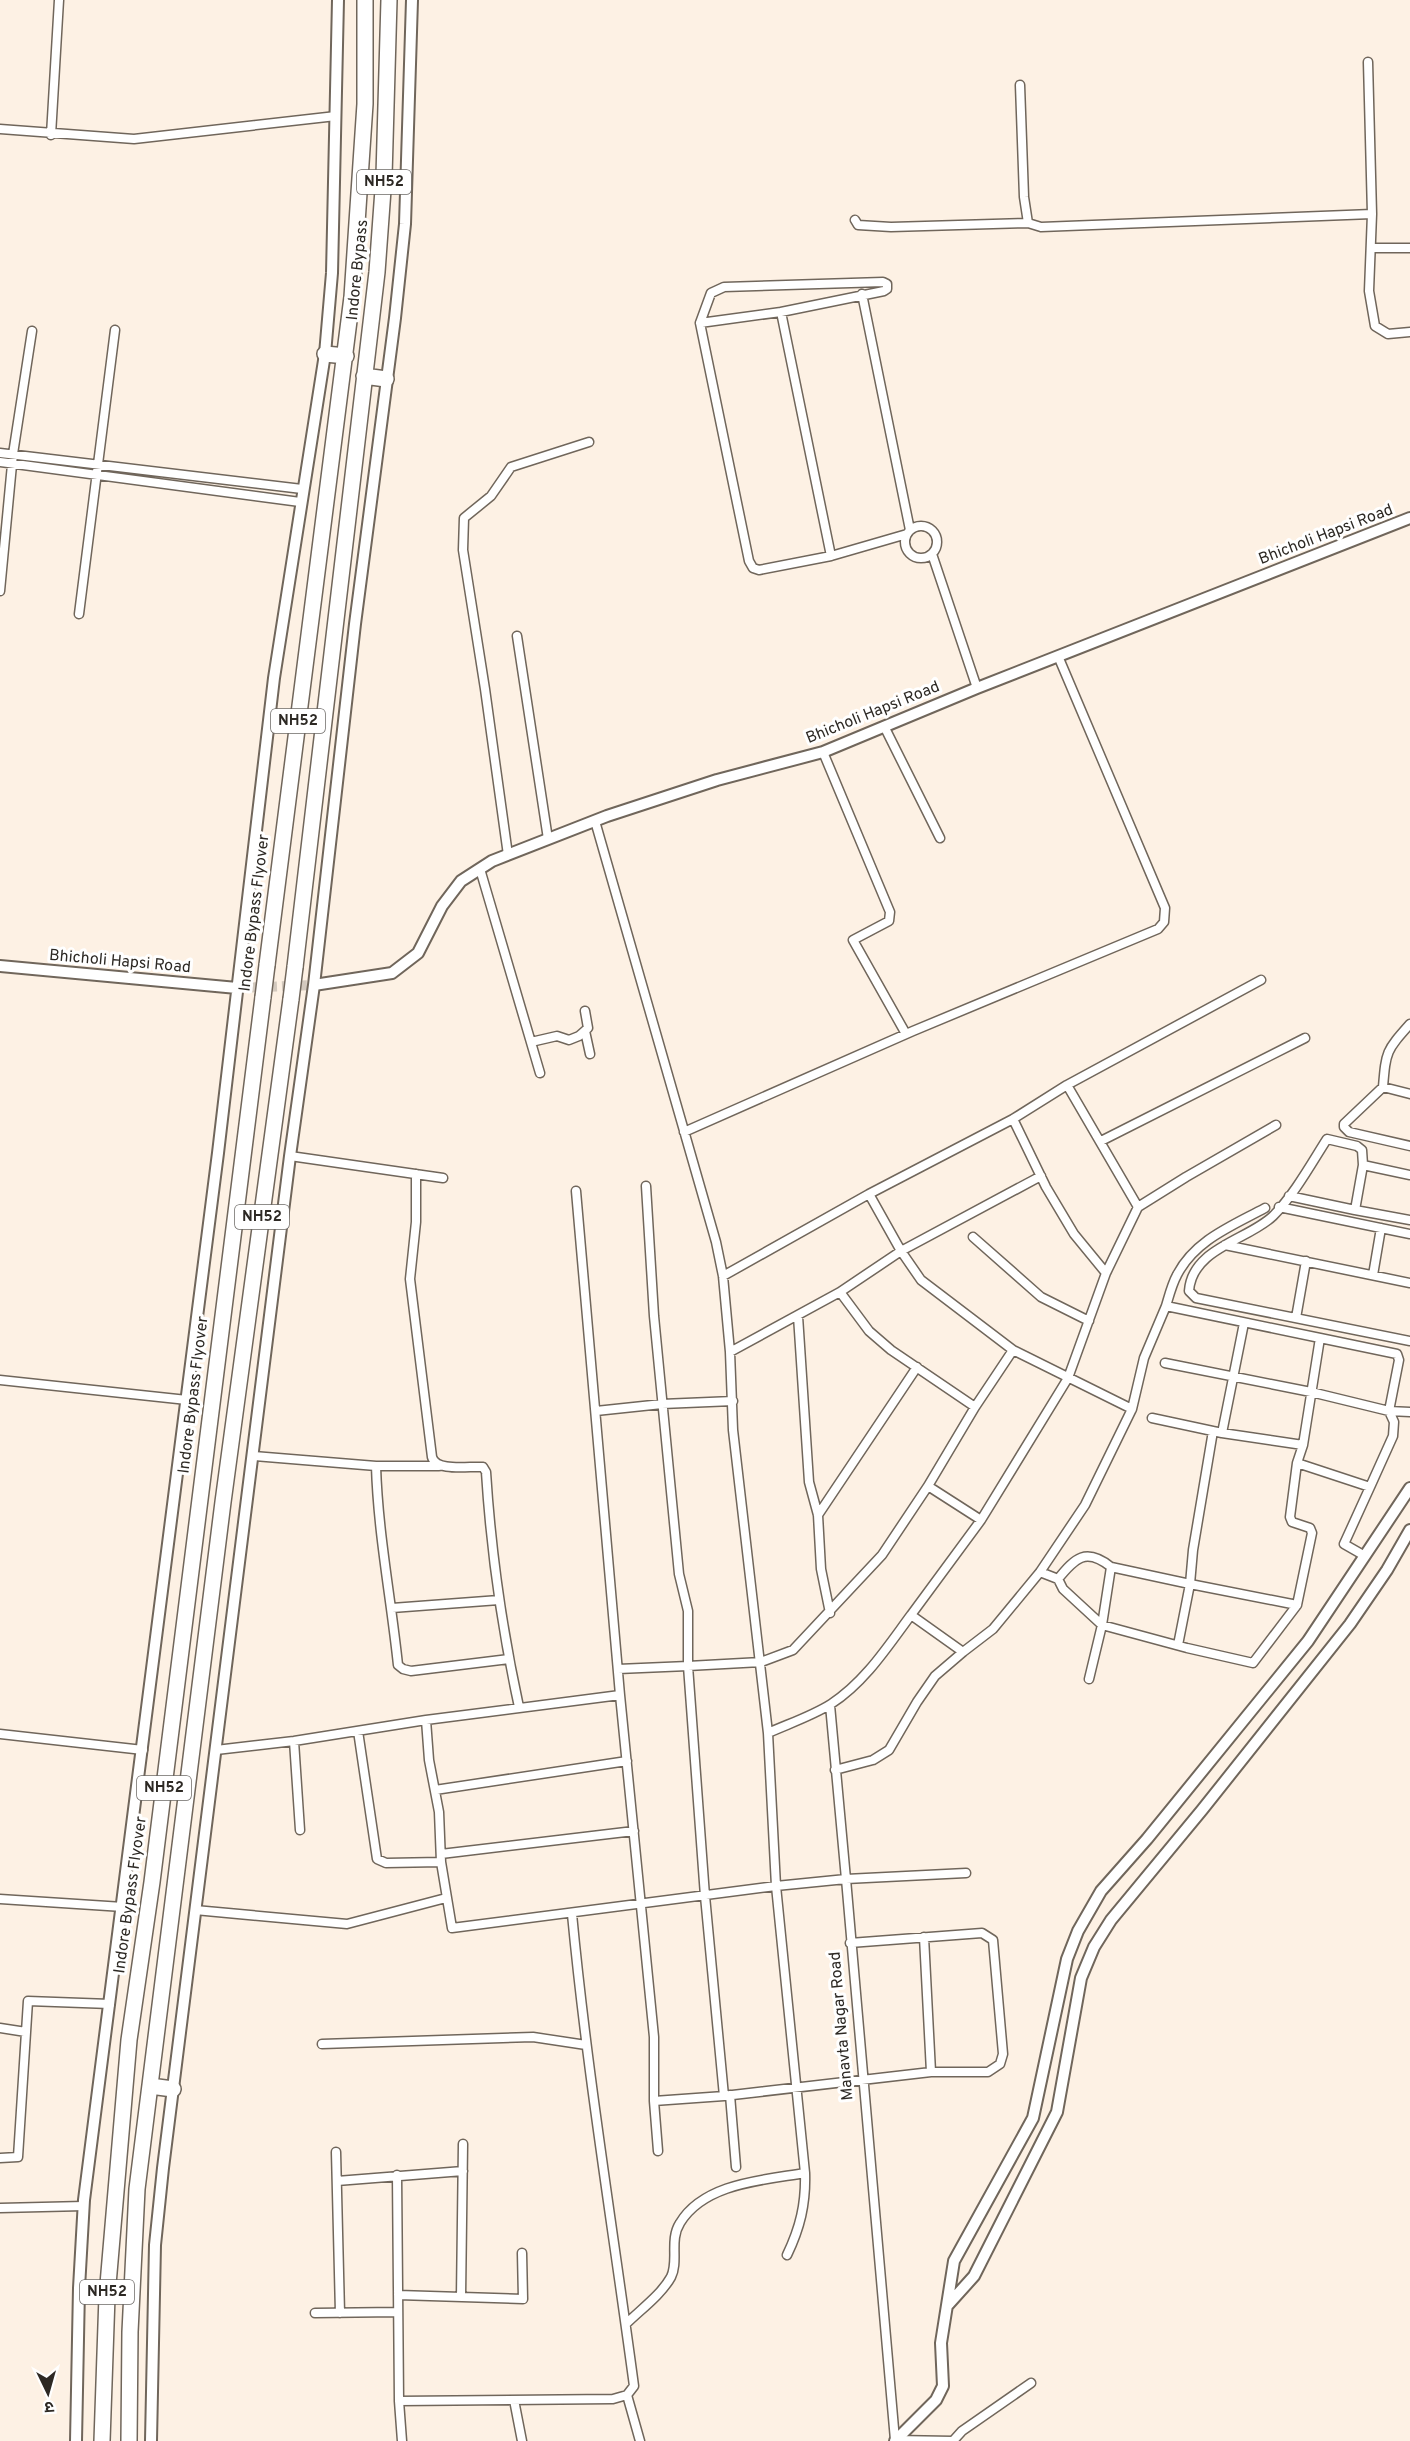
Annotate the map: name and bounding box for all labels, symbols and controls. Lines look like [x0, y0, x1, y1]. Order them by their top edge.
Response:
road number: NH52 [357, 170, 411, 194]
street label: Indore Bypass [343, 219, 373, 321]
street label: Bhicholi Hapsi Road [1256, 500, 1396, 570]
street label: Bhicholi Hapsi Road [803, 677, 943, 749]
road number: NH52 [271, 709, 325, 733]
street label: Indore Bypass Flyover [235, 833, 275, 993]
street label: Bhicholi Hapsi Road [48, 946, 192, 978]
road number: NH52 [235, 1205, 289, 1229]
street label: Indore Bypass Flyover [174, 1315, 214, 1475]
road number: NH52 [137, 1776, 191, 1800]
street label: Indore Bypass Flyover [110, 1815, 152, 1975]
street label: Manavta Nagar Road [826, 1951, 858, 2101]
road number: NH52 [80, 2280, 134, 2304]
north arrow [18, 2363, 78, 2423]
text: उ [43, 2396, 55, 2416]

